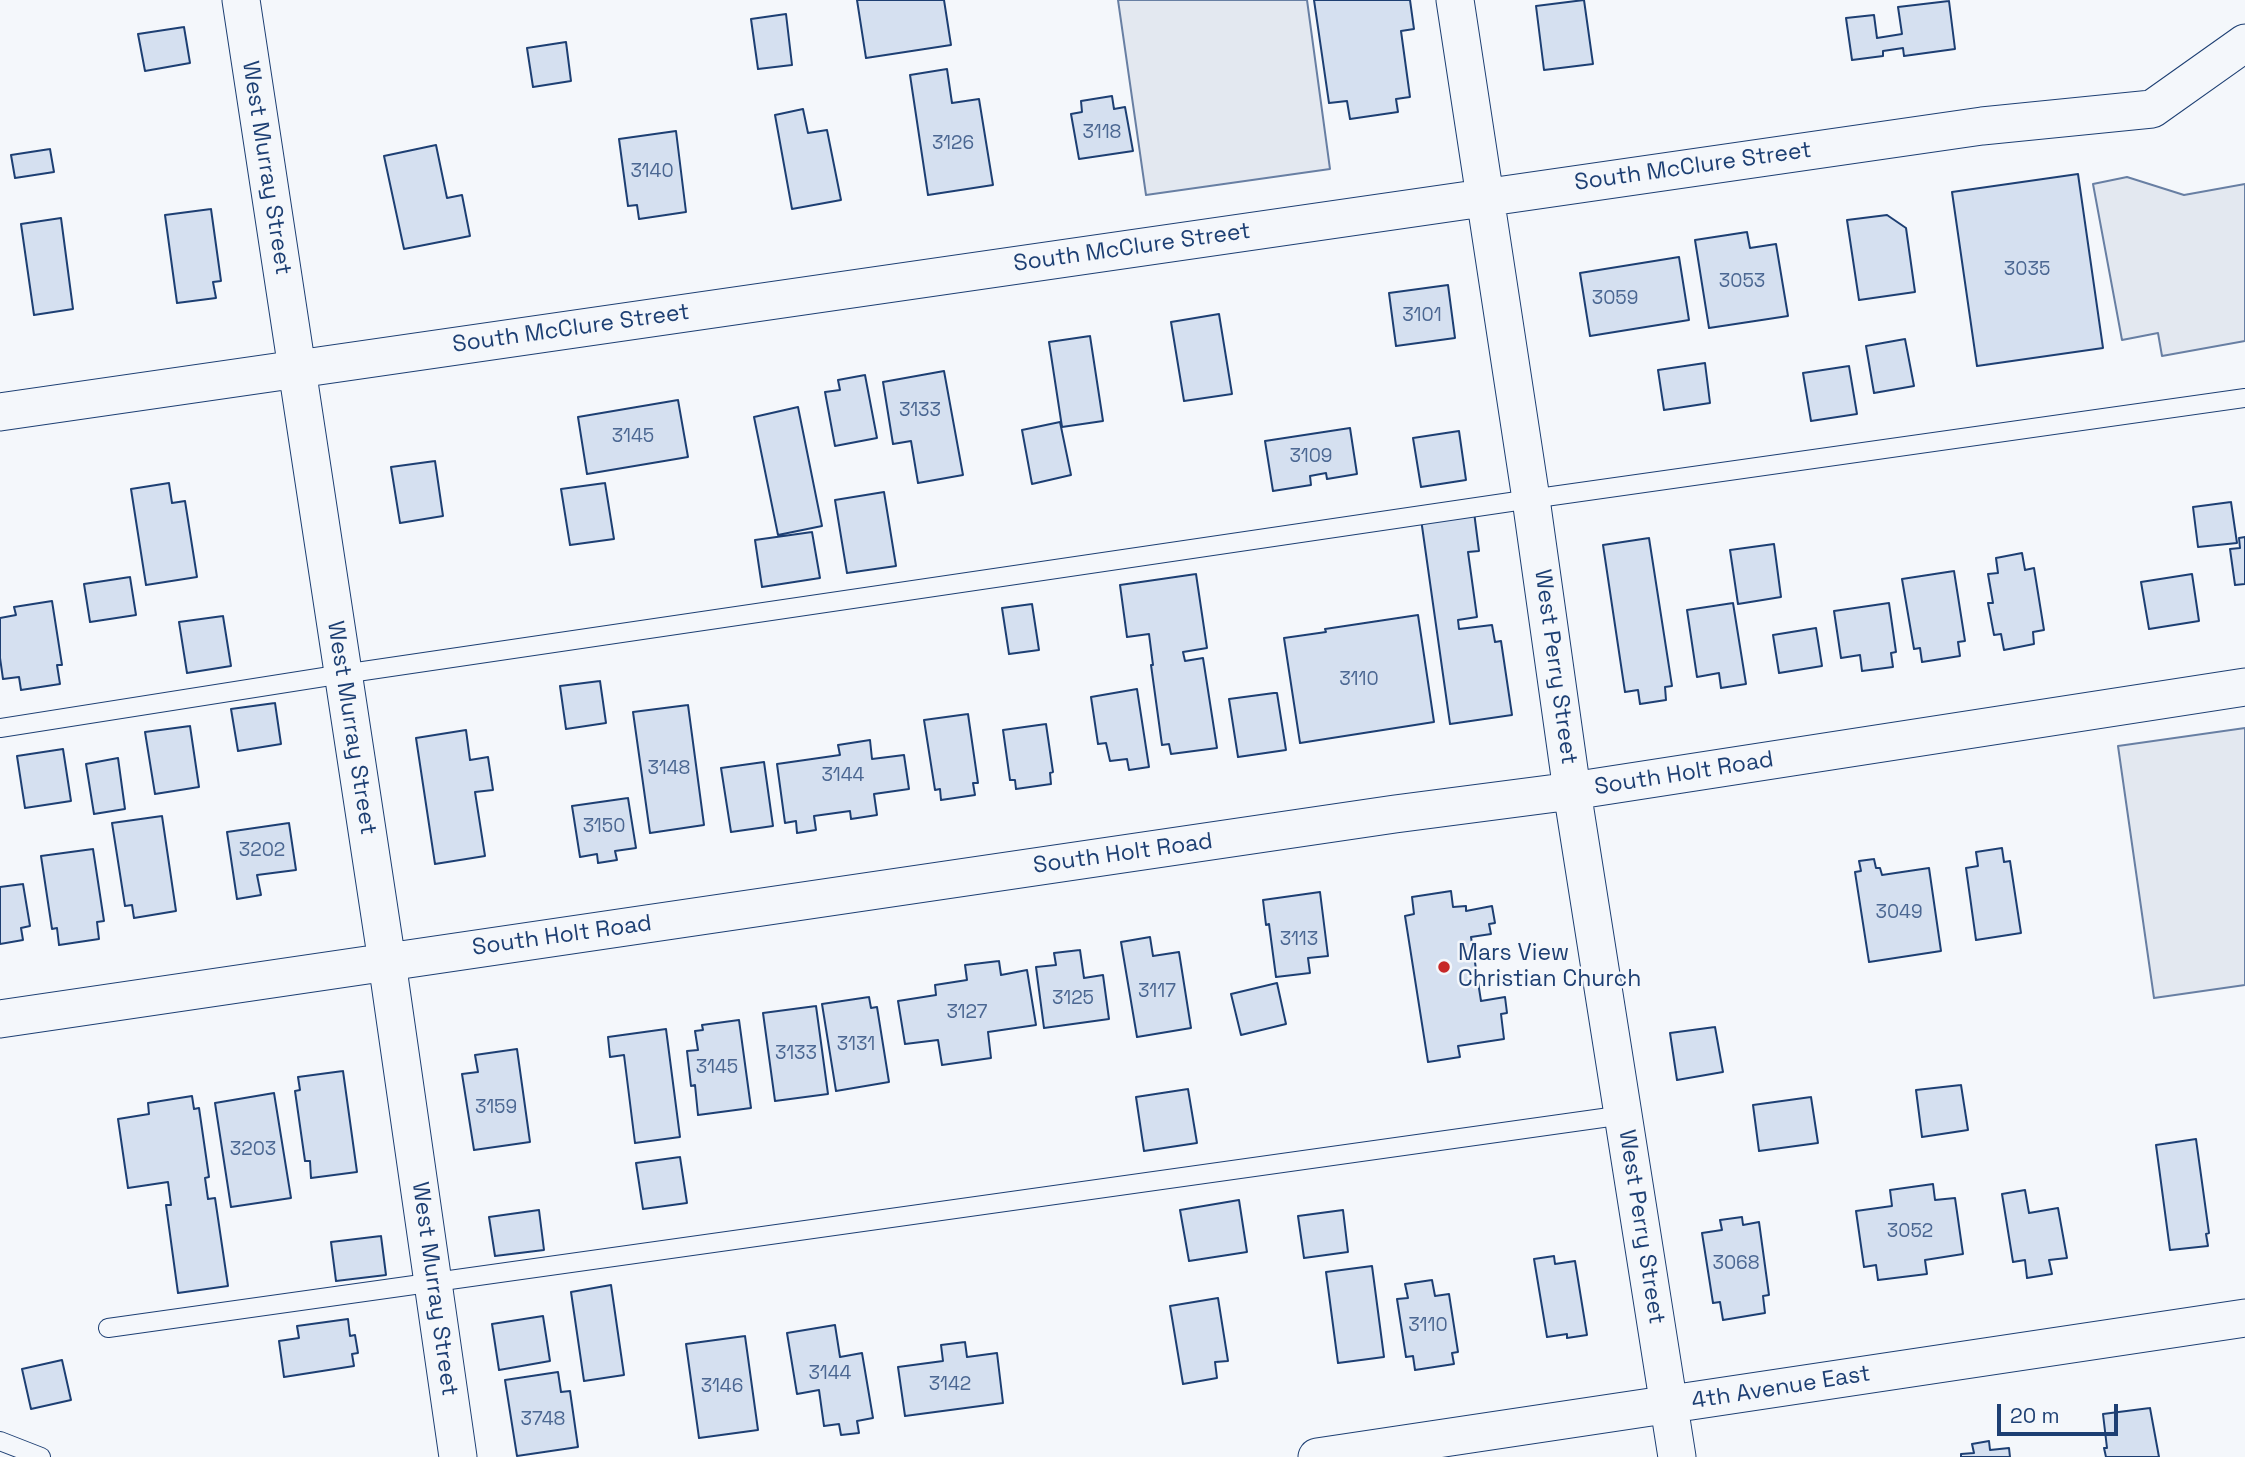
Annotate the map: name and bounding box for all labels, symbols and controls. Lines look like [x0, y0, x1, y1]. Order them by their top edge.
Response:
street label: West Murray Street [235, 59, 297, 277]
house number: 3118 [1083, 122, 1121, 144]
house number: 3126 [932, 133, 974, 155]
street label: South McClure Street [1573, 137, 1813, 197]
house number: 3140 [630, 161, 674, 183]
street label: South McClure Street [1012, 218, 1252, 278]
house number: 3035 [2004, 259, 2050, 281]
house number: 3053 [1719, 271, 1765, 293]
house number: 3059 [1592, 288, 1638, 310]
street label: South McClure Street [451, 299, 691, 359]
house number: 3101 [1402, 305, 1442, 327]
house number: 3133 [899, 400, 941, 422]
house number: 3145 [612, 426, 654, 448]
house number: 3109 [1290, 446, 1332, 468]
street label: West Perry Street [1528, 568, 1582, 766]
street label: West Murray Street [320, 619, 382, 837]
house number: 3110 [1339, 669, 1379, 691]
street label: South Holt Road [1593, 746, 1775, 802]
house number: 3148 [648, 758, 690, 780]
house number: 3144 [822, 765, 864, 787]
house number: 3150 [583, 816, 625, 838]
street label: South Holt Road [1032, 828, 1214, 880]
house number: 3202 [239, 840, 285, 862]
house number: 3049 [1875, 902, 1923, 924]
street label: South Holt Road [471, 910, 653, 962]
house number: 3113 [1280, 929, 1318, 951]
place label: Mars View Christian Church [1458, 940, 1641, 994]
marker: Mars View Christian Church [1436, 959, 1452, 975]
house number: 3117 [1138, 981, 1176, 1003]
house number: 3125 [1052, 988, 1094, 1010]
house number: 3127 [946, 1002, 988, 1024]
house number: 3131 [837, 1034, 875, 1056]
house number: 3133 [775, 1043, 817, 1065]
house number: 3145 [696, 1057, 738, 1079]
house number: 3159 [475, 1097, 517, 1119]
street label: West Perry Street [1612, 1128, 1670, 1326]
house number: 3203 [230, 1139, 276, 1161]
street label: West Murray Street [405, 1180, 463, 1398]
house number: 3052 [1887, 1221, 1933, 1243]
house number: 3068 [1712, 1253, 1760, 1275]
house number: 3110 [1408, 1315, 1448, 1337]
street label: 4th Avenue East [1690, 1360, 1872, 1416]
house number: 3144 [809, 1363, 851, 1385]
house number: 3142 [929, 1374, 971, 1396]
house number: 3146 [701, 1376, 743, 1398]
scale bar [2000, 1390, 2121, 1434]
text: 20 m [2010, 1402, 2060, 1429]
house number: 3748 [521, 1409, 565, 1431]

